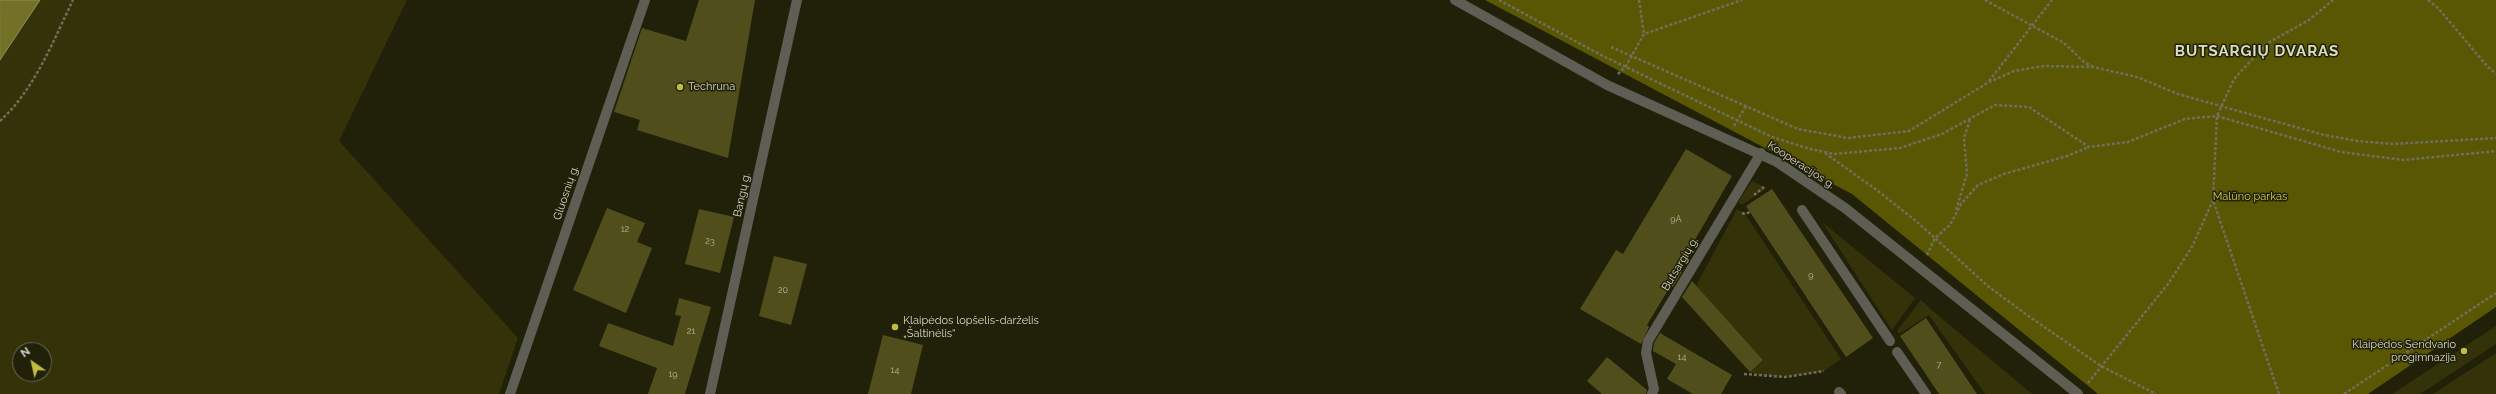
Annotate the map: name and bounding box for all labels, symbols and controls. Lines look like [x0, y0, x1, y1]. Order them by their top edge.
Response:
district label: BUTSARGIŲ DVARAS [2175, 42, 2339, 60]
place label: Techruna [688, 80, 735, 94]
marker: Techruna [675, 82, 685, 92]
street label: Kooperacijos g. [1765, 138, 1837, 192]
street label: Gluosnių g. [551, 164, 581, 222]
street label: Bangų g. [731, 172, 753, 218]
park label: Malūno parkas [2213, 190, 2287, 204]
house number: 9A [1670, 214, 1682, 224]
house number: 12 [621, 224, 629, 234]
street label: Butsargių g. [1659, 235, 1701, 293]
house number: 23 [705, 236, 715, 246]
house number: 9 [1808, 270, 1814, 280]
house number: 20 [778, 285, 788, 295]
place label: Klaipėdos lopšelis-darželis „Šaltinėlis“ [903, 314, 1039, 340]
marker: Klaipėdos lopšelis-darželis „Šaltinėlis“ [890, 322, 900, 332]
house number: 21 [687, 326, 695, 336]
place label: Klaipėdos Sendvario progimnazija [2352, 338, 2456, 364]
north arrow [12, 342, 52, 382]
text: N [18, 345, 33, 360]
marker: Klaipėdos Sendvario progimnazija [2459, 346, 2469, 356]
house number: 14 [1678, 352, 1686, 362]
house number: 7 [1937, 360, 1941, 370]
house number: 14 [891, 365, 899, 375]
house number: 19 [668, 369, 678, 379]

